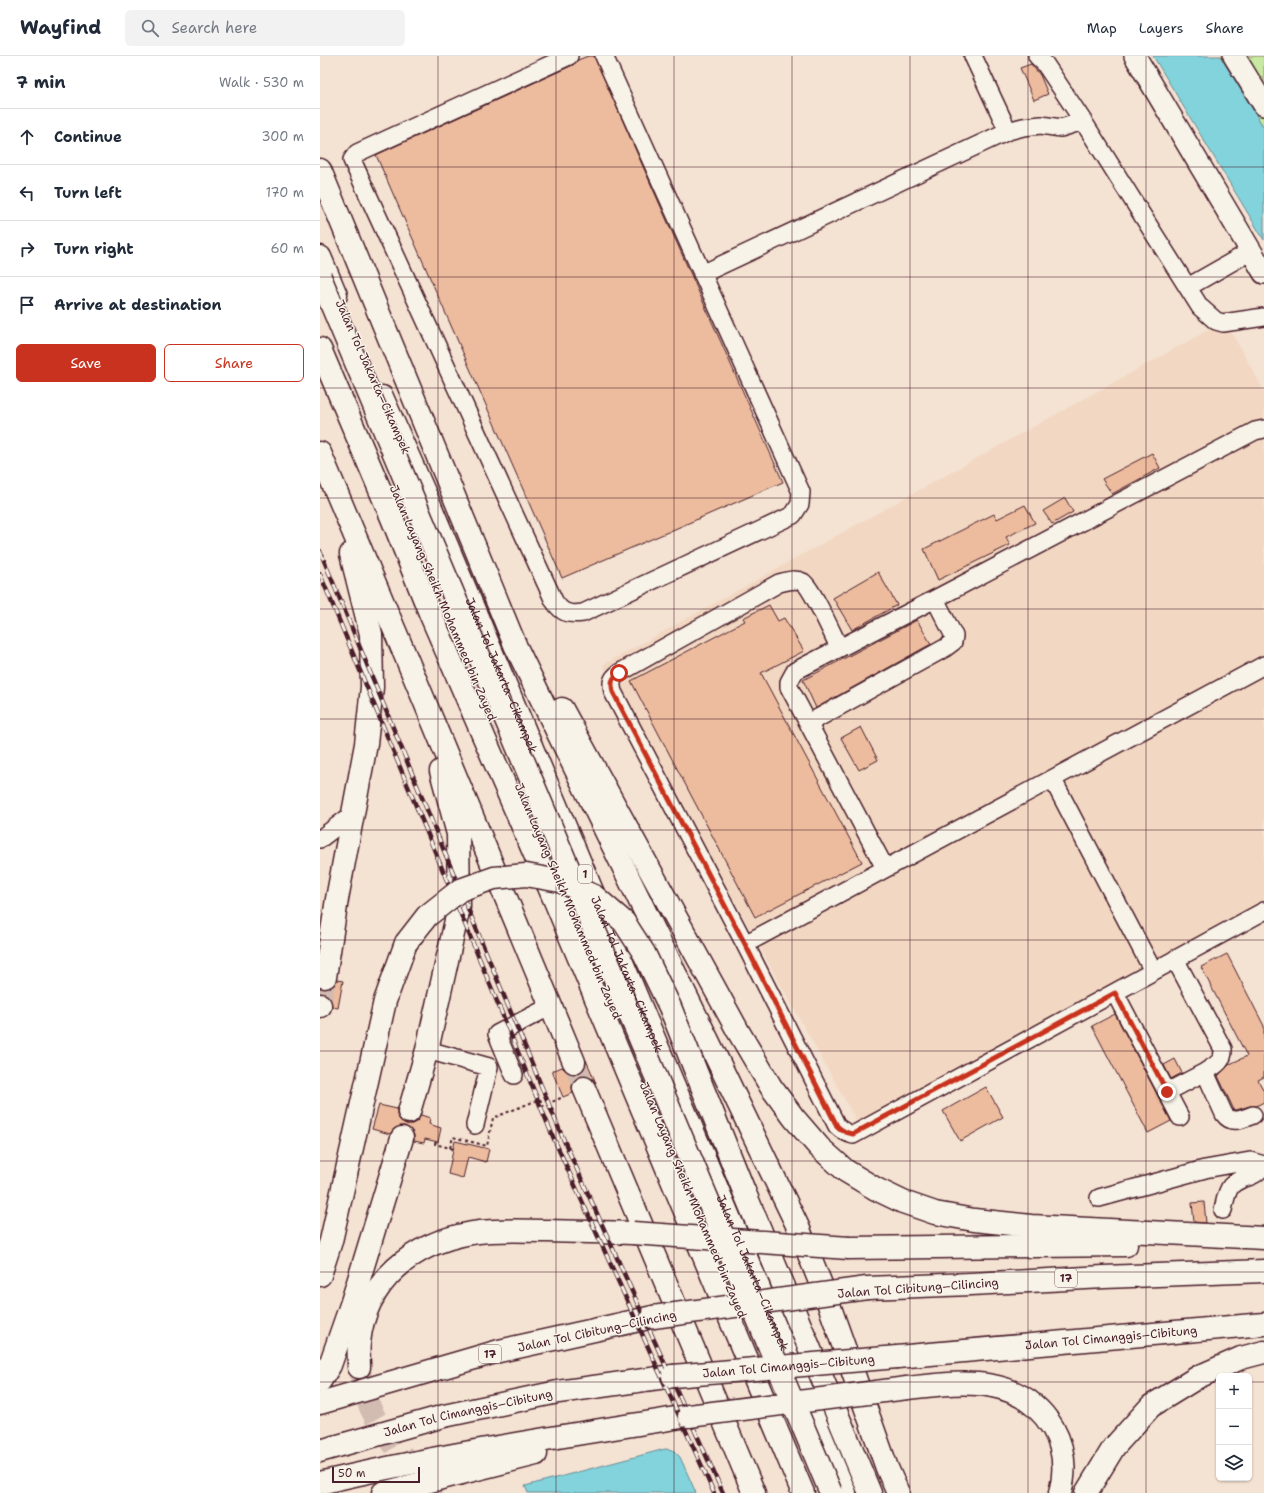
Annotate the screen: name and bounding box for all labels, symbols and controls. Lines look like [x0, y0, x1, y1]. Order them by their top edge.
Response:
search box [125, 10, 405, 46]
text: Wayfind [20, 15, 101, 40]
icon: search [139, 17, 161, 39]
text: Search here [171, 18, 257, 38]
text: Map [1087, 19, 1117, 37]
text: Layers [1139, 19, 1183, 37]
text: Share [1205, 19, 1244, 37]
text: 7 min [16, 71, 66, 93]
text: Walk · 530 m [219, 74, 304, 91]
icon: ahead [16, 126, 38, 148]
text: Continue [54, 127, 122, 147]
text: 300 m [261, 128, 304, 145]
icon: left [16, 182, 38, 204]
text: Turn left [54, 183, 122, 203]
text: 170 m [266, 184, 304, 201]
icon: right [16, 238, 38, 260]
text: Turn right [54, 239, 134, 259]
text: 60 m [271, 240, 304, 257]
icon: arrive [16, 294, 38, 316]
text: Arrive at destination [54, 295, 222, 315]
street label: Jalan Tol Jakarta–Cikampek [332, 297, 414, 457]
button: Save [16, 344, 156, 382]
button: Share [164, 344, 304, 382]
street label: Jalan Layang Sheikh Mohammed bin Zayed [386, 482, 500, 724]
street label: Jalan Tol Jakarta–Cikampek [462, 595, 541, 756]
route start [610, 664, 628, 682]
street label: Jalan Layang Sheikh Mohammed bin Zayed [511, 780, 625, 1022]
road number: 1 [578, 865, 592, 883]
street label: Jalan Tol Jakarta–Cikampek [587, 894, 667, 1055]
street label: Jalan Layang Sheikh Mohammed bin Zayed [636, 1079, 750, 1321]
route end [1158, 1083, 1176, 1101]
street label: Jalan Tol Jakarta–Cikampek [713, 1192, 792, 1353]
road number: 17 [1055, 1269, 1077, 1287]
street label: Jalan Tol Cibitung–Cilincing [837, 1274, 999, 1302]
street label: Jalan Tol Cibitung–Cilincing [516, 1306, 678, 1356]
street label: Jalan Tol Cimanggis–Cibitung [1024, 1322, 1198, 1353]
road number: 17 [479, 1345, 501, 1363]
street label: Jalan Tol Cimanggis–Cibitung [702, 1351, 875, 1381]
map controls [1216, 1373, 1252, 1481]
button: + [1216, 1373, 1252, 1409]
street label: Jalan Tol Cimanggis–Cibitung [382, 1385, 554, 1441]
button: − [1216, 1409, 1252, 1445]
button: layers [1216, 1445, 1252, 1481]
scale bar [332, 1465, 420, 1484]
text: 50 m [338, 1466, 366, 1481]

